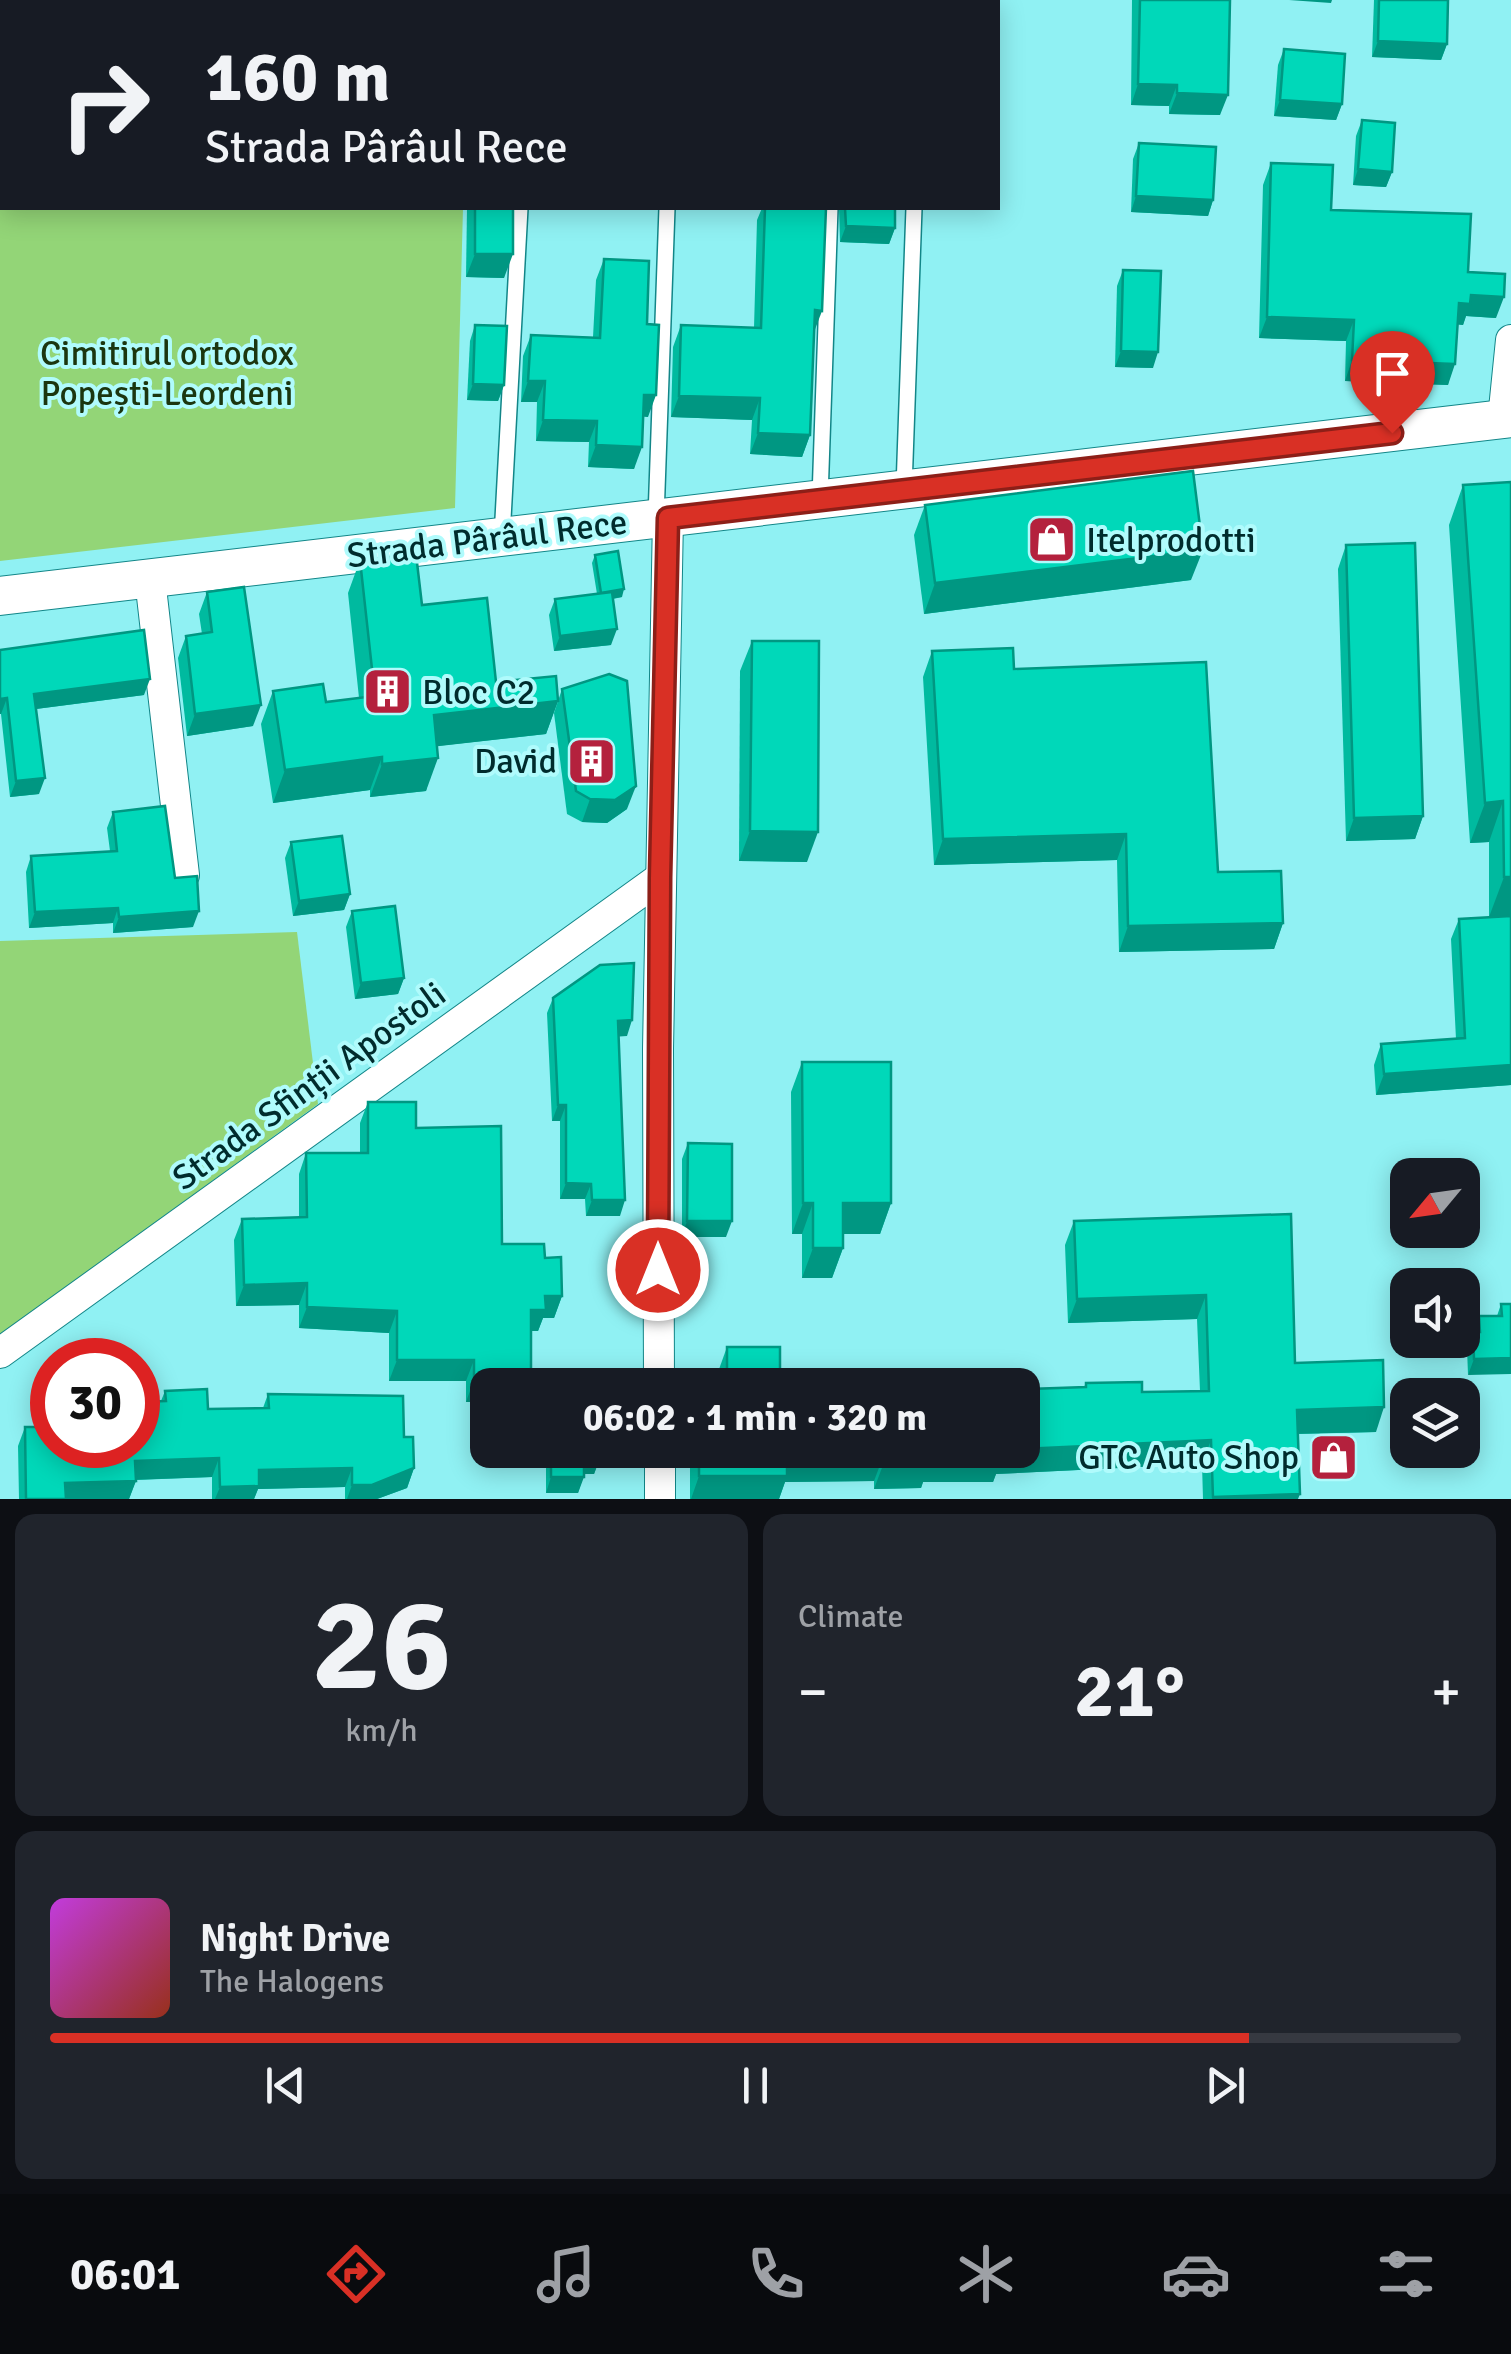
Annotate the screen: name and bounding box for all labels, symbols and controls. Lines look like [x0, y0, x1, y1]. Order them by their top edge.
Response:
text: 160 m [205, 34, 390, 120]
icon: right [40, 40, 170, 170]
text: Strada Pârâul Rece [205, 120, 568, 175]
pin [1350, 331, 1435, 434]
park label: Cimitirul ortodox Popești-Leordeni [40, 332, 294, 415]
icon: arrive [1365, 346, 1420, 401]
street label: Strada Pârâul Rece [344, 500, 630, 578]
shop icon: Itelprodotti [1025, 514, 1077, 566]
place label: Itelprodotti [1086, 519, 1256, 562]
building icon: Bloc C2 [361, 666, 413, 718]
place label: Bloc C2 [422, 671, 536, 714]
building icon: David [566, 735, 618, 787]
place label: David [474, 740, 557, 783]
street label: Strada Sfinții Apostoli [164, 972, 454, 1200]
north arrow [1390, 1158, 1480, 1248]
map controls [1390, 1158, 1480, 1468]
position arrow [606, 1218, 710, 1322]
button: sound [1390, 1268, 1480, 1358]
speed limit sign: 30 [30, 1338, 160, 1468]
button: layers [1390, 1378, 1480, 1468]
text: 06:02 · 1 min · 320 m [583, 1394, 927, 1441]
shop icon: GTC Auto Shop [1308, 1431, 1360, 1483]
place label: GTC Auto Shop [1078, 1436, 1299, 1479]
text: 26 [311, 1566, 452, 1726]
text: Climate [798, 1597, 904, 1636]
text: 21° [1074, 1645, 1185, 1738]
text: − [798, 1658, 828, 1726]
text: + [1431, 1658, 1461, 1726]
text: km/h [345, 1711, 418, 1750]
text: Night Drive [200, 1915, 390, 1962]
text: The Halogens [200, 1962, 384, 2001]
icon: previous [258, 2058, 313, 2113]
icon: pause [728, 2058, 783, 2113]
icon: next [1198, 2058, 1253, 2113]
icon: directions [321, 2239, 391, 2309]
icon: music [531, 2239, 601, 2309]
icon: phone [741, 2239, 811, 2309]
icon: climate [951, 2239, 1021, 2309]
icon: car [1161, 2239, 1231, 2309]
icon: filters [1371, 2239, 1441, 2309]
text: 06:01 [70, 2247, 180, 2302]

